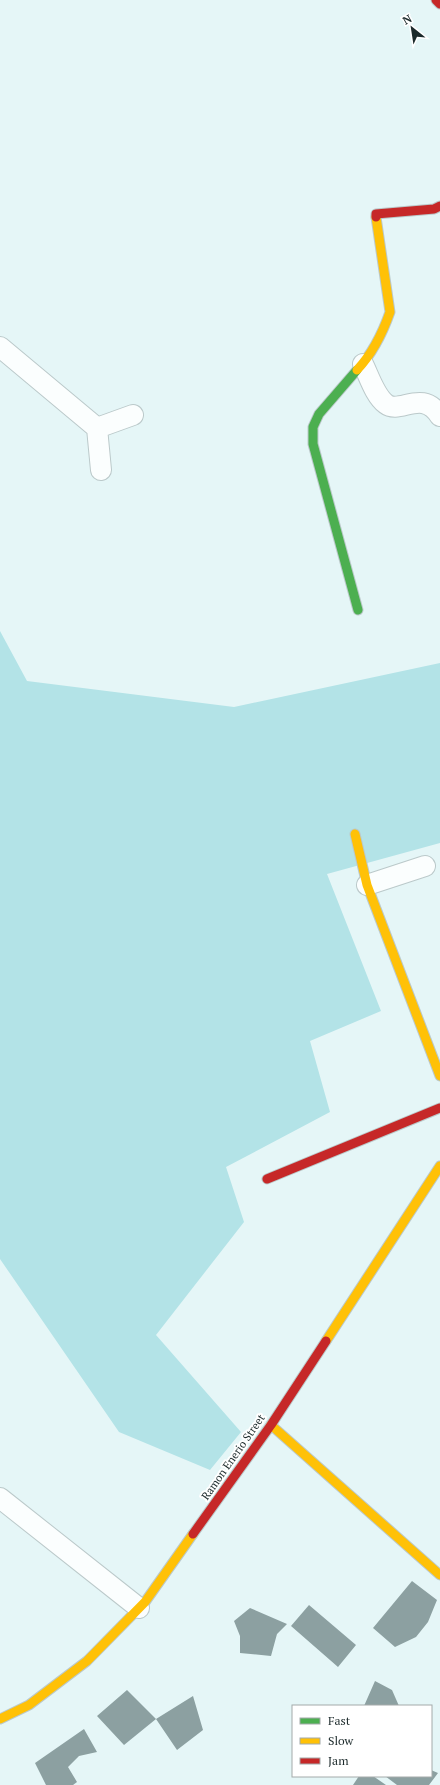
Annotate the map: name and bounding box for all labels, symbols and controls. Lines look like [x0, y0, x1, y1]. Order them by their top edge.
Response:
north arrow [392, 8, 432, 48]
text: N [400, 11, 415, 27]
street label: Ramon Enerio Street [198, 1411, 268, 1503]
legend [292, 1705, 432, 1777]
text: Fast [328, 1713, 351, 1728]
text: Slow [328, 1733, 354, 1748]
text: Jam [328, 1753, 349, 1768]

